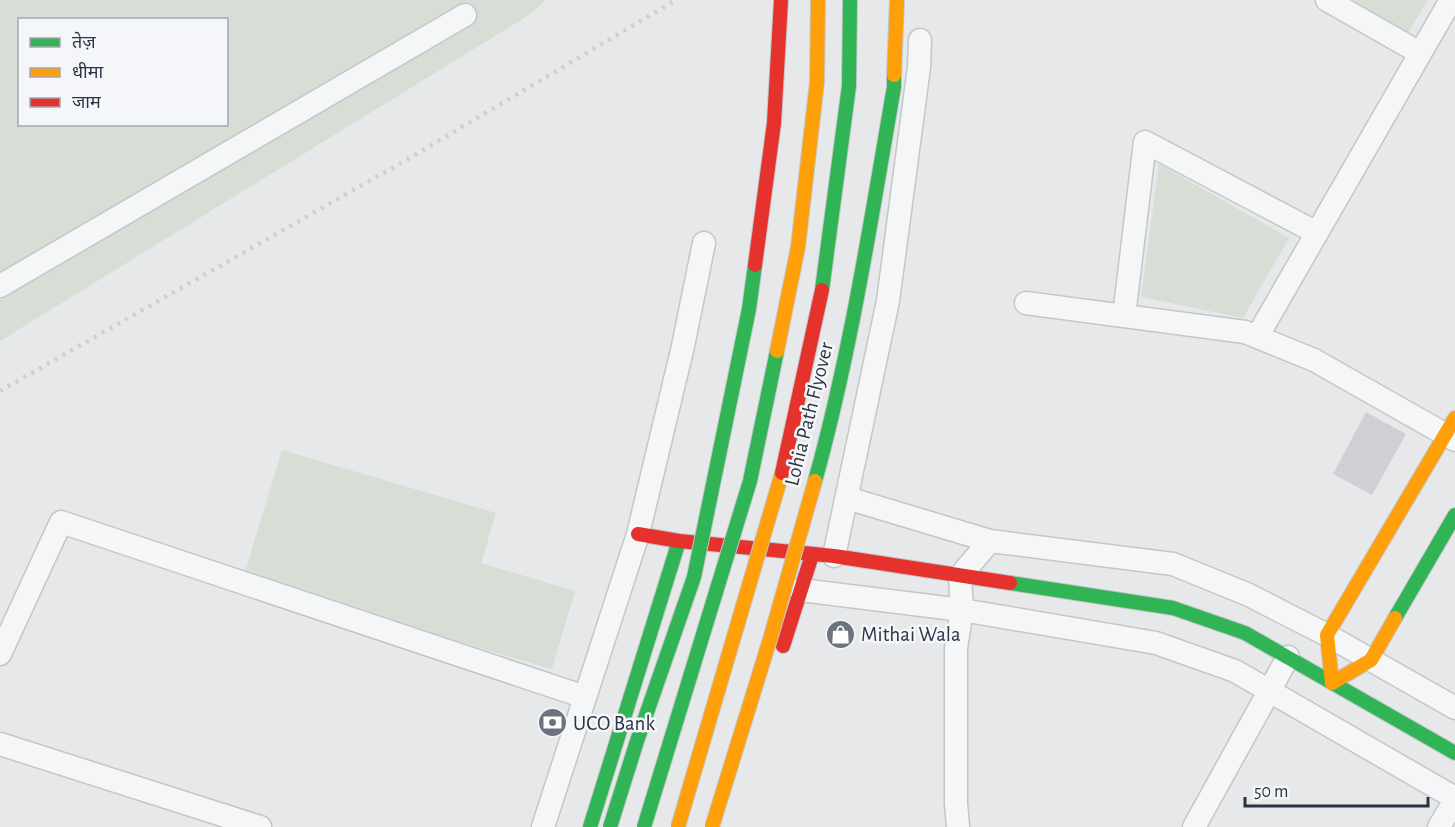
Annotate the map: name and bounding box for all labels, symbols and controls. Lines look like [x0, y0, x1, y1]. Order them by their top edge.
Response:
legend [18, 18, 228, 126]
text: तेज़ [72, 31, 96, 52]
text: धीमा [72, 62, 103, 82]
text: जाम [72, 94, 102, 112]
street label: Lohia Path Flyover [781, 340, 837, 488]
shop icon: Mithai Wala [824, 618, 856, 650]
place label: Mithai Wala [861, 624, 961, 645]
bank icon: UCO Bank [536, 707, 568, 739]
place label: UCO Bank [573, 713, 655, 734]
scale bar [1245, 770, 1428, 808]
text: 50 m [1254, 783, 1288, 801]

